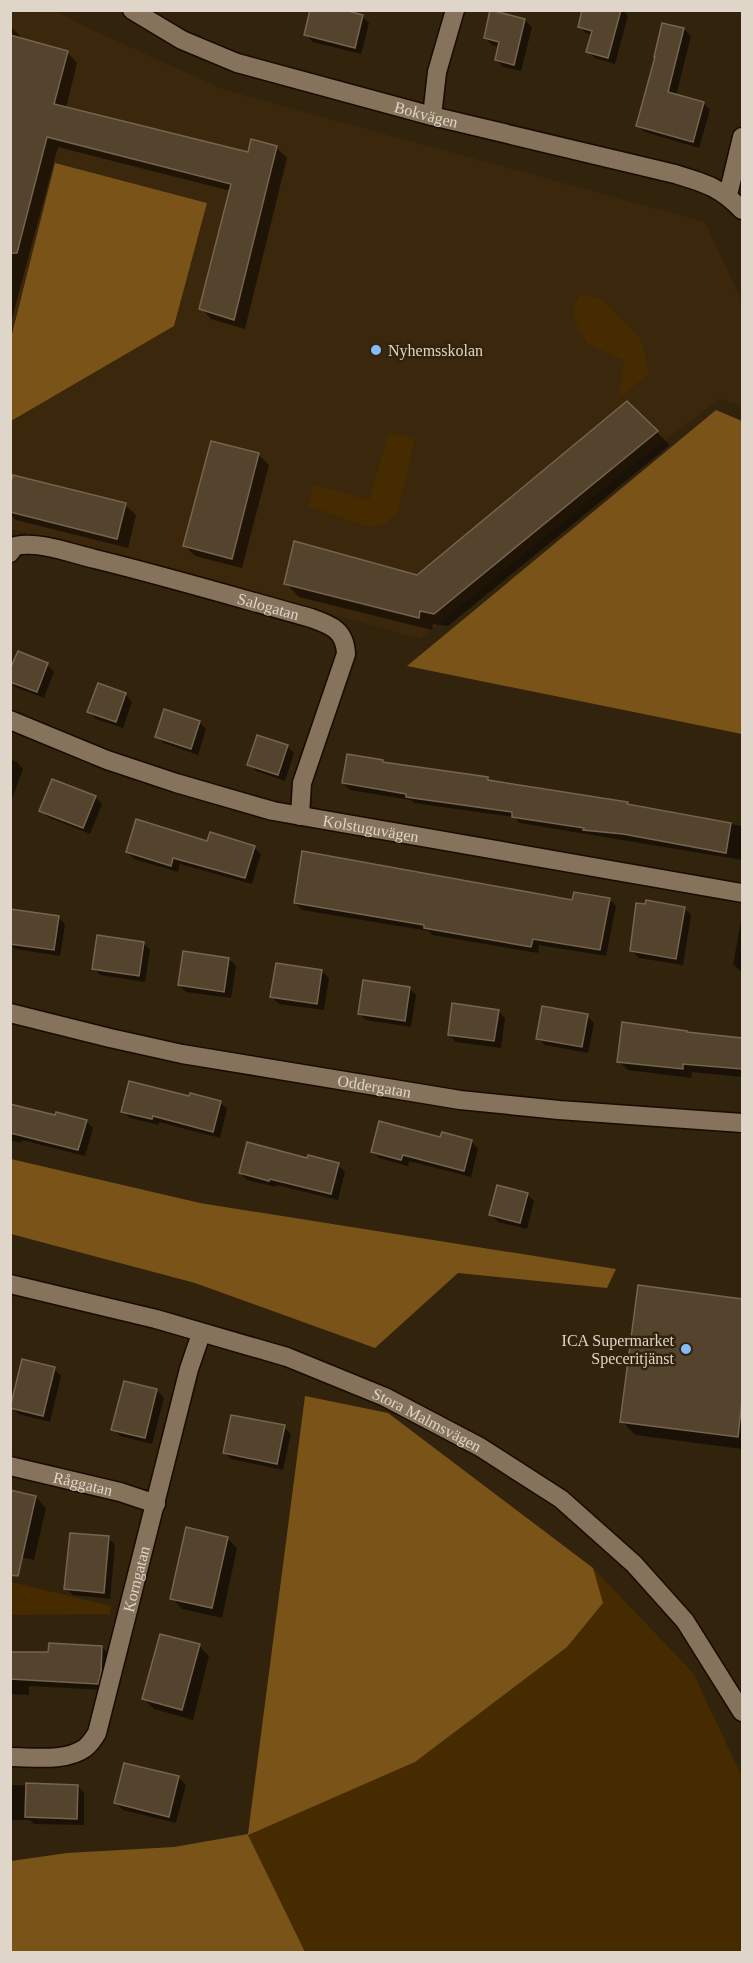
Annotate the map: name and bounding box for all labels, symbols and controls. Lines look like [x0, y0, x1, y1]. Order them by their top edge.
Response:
street label: Bokvägen [393, 98, 460, 131]
place label: Nyhemsskolan [388, 342, 483, 360]
marker: Nyhemsskolan [369, 343, 383, 357]
street label: Salogatan [236, 590, 301, 623]
street label: Kolstuguvägen [322, 812, 420, 845]
street label: Oddergatan [336, 1072, 413, 1101]
place label: ICA Supermarket Speceritjänst [562, 1332, 675, 1368]
marker: ICA Supermarket Speceritjänst [679, 1342, 693, 1356]
street label: Stora Malmsvägen [370, 1385, 484, 1455]
street label: Råggatan [52, 1469, 114, 1499]
street label: Korngatan [120, 1544, 153, 1614]

